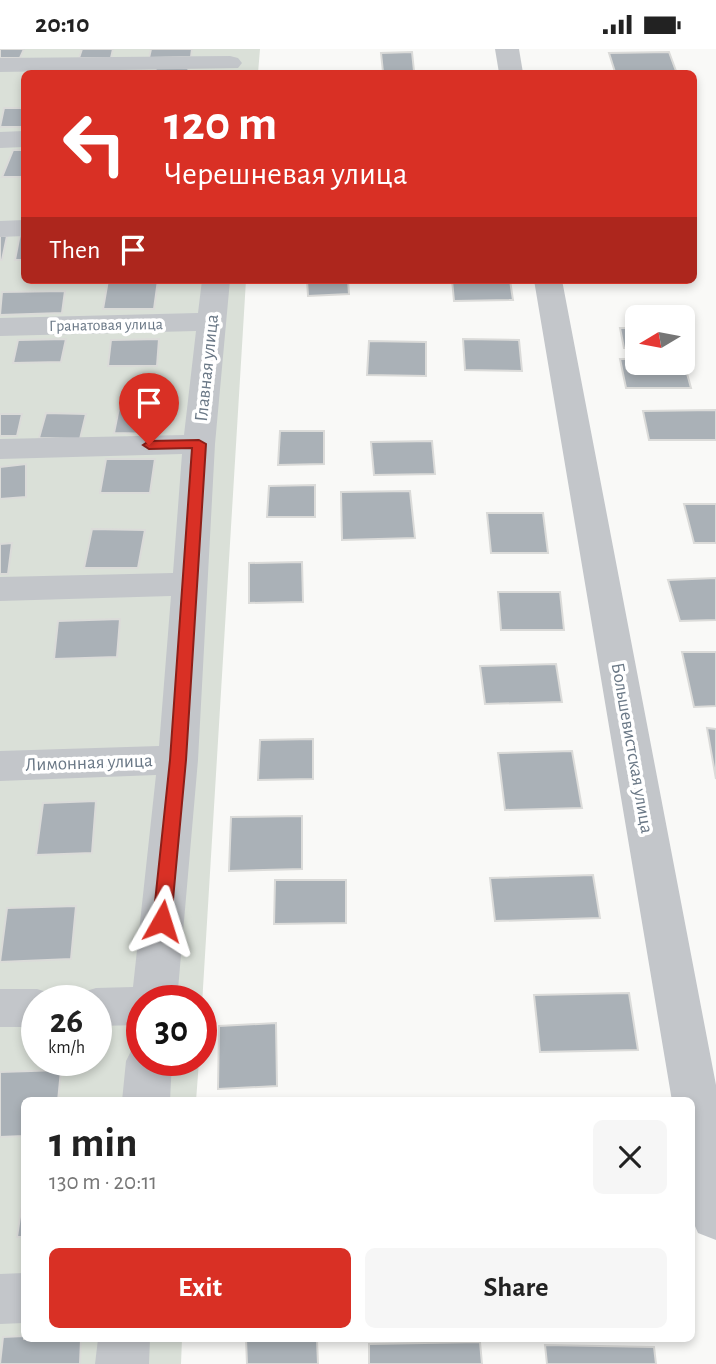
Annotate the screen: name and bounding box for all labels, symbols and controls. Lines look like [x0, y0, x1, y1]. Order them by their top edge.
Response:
text: 20:10 [35, 11, 90, 37]
icon: left [49, 98, 140, 189]
text: 120 m [164, 100, 277, 149]
text: Черешневая улица [164, 158, 408, 190]
icon: arrive [114, 231, 152, 269]
text: Then [49, 237, 100, 263]
north arrow [625, 305, 695, 375]
map controls [625, 305, 695, 375]
street label: Главная улица [192, 313, 222, 423]
street label: Гранатовая улица [49, 316, 163, 335]
pin [119, 373, 179, 445]
icon: arrive [130, 384, 168, 422]
street label: Большевистская улица [608, 661, 656, 835]
street label: Лимонная улица [25, 751, 153, 775]
position arrow [125, 884, 199, 958]
speed limit sign: 30 [126, 985, 217, 1076]
text: 26 [50, 1004, 83, 1039]
text: km/h [48, 1039, 85, 1057]
button: close [593, 1120, 667, 1194]
text: 1 min [49, 1122, 138, 1164]
text: 130 m · 20:11 [49, 1171, 157, 1194]
button: Exit [49, 1248, 351, 1328]
button: Share [365, 1248, 667, 1328]

